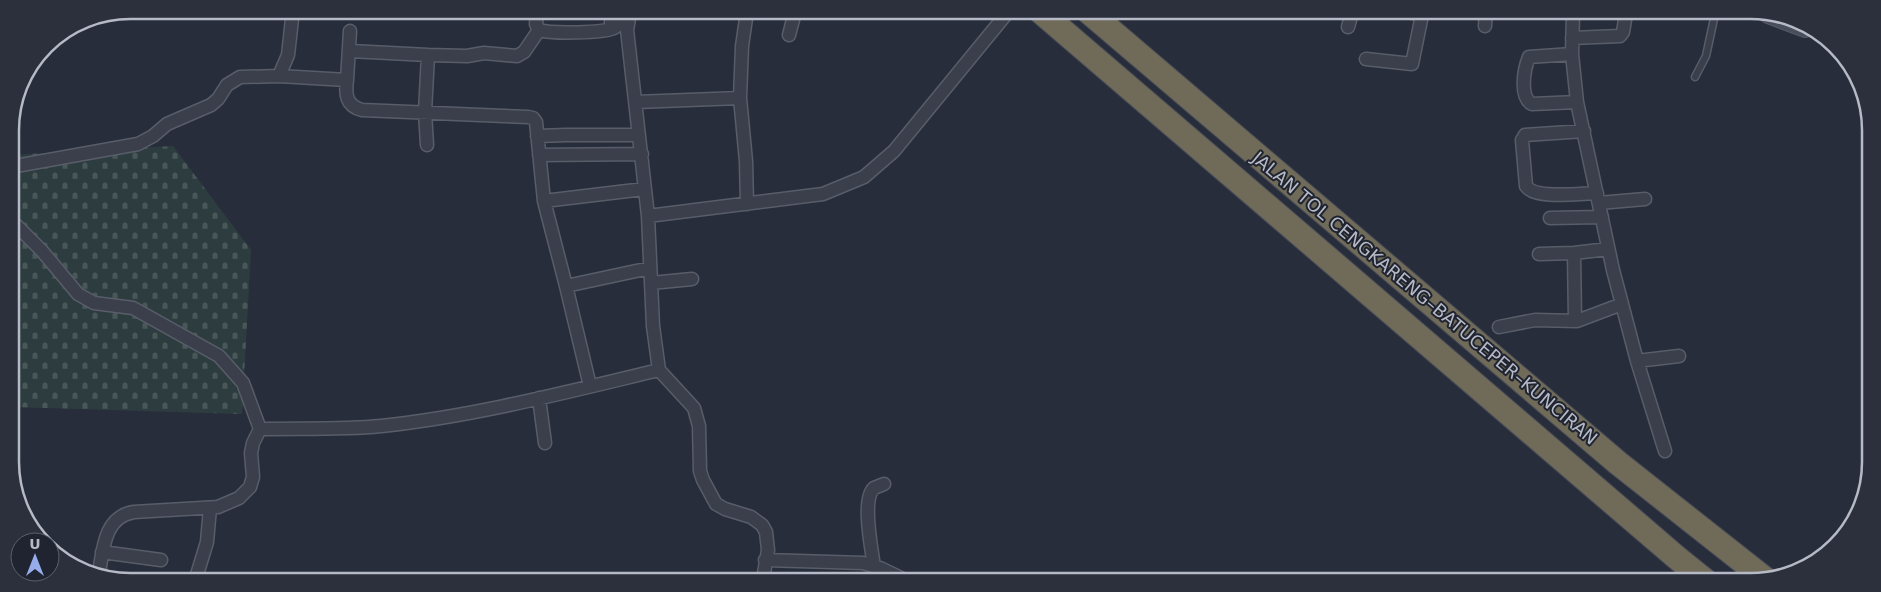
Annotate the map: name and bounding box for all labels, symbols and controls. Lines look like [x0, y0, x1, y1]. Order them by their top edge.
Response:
street label: JALAN TOL CENGKARENG–BATUCEPER–KUNCIRAN [1247, 147, 1602, 449]
north arrow [10, 532, 60, 582]
text: U [29, 536, 41, 552]

